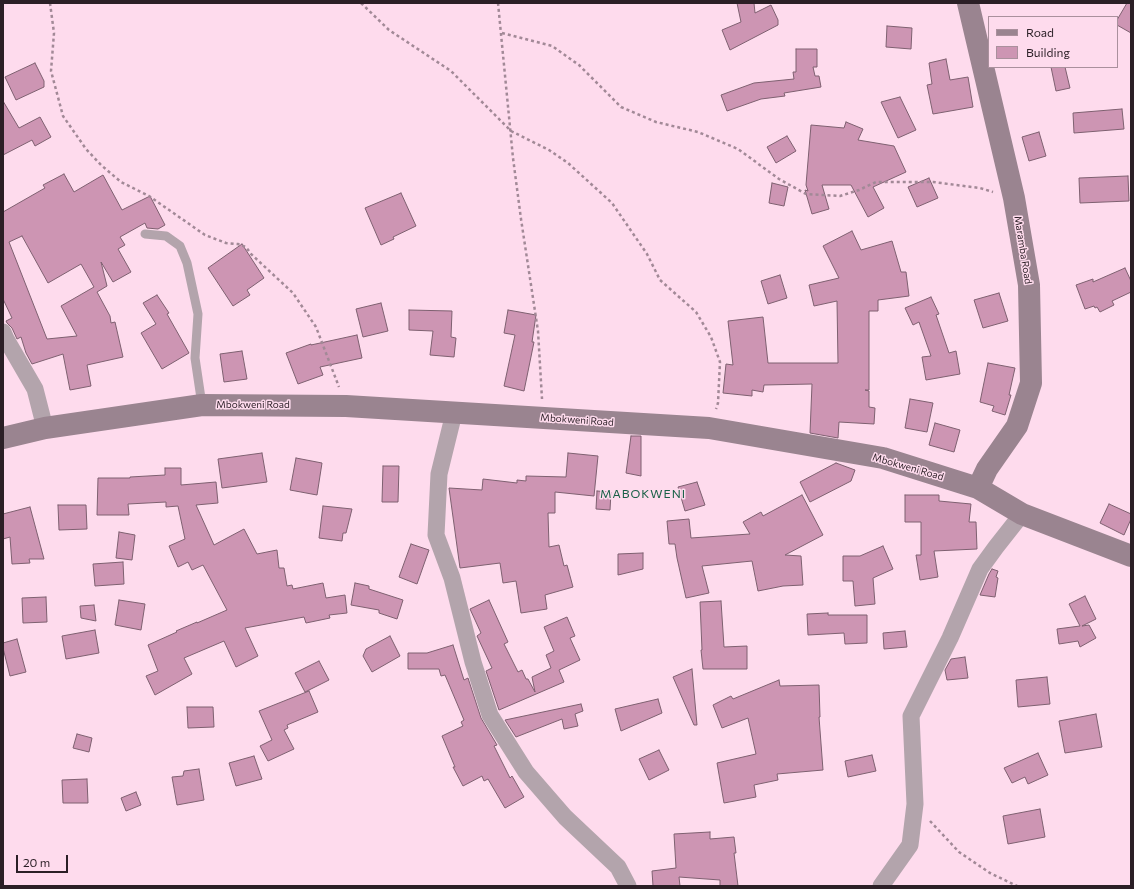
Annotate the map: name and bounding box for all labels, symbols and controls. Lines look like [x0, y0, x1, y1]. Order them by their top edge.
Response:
legend [988, 16, 1118, 68]
text: Road [1026, 25, 1054, 39]
text: Building [1026, 45, 1070, 59]
street label: Maramba Road [1012, 215, 1034, 285]
street label: Mbokweni Road [216, 399, 290, 411]
street label: Mbokweni Road [540, 411, 614, 429]
street label: Mbokweni Road [871, 451, 945, 483]
district label: MABOKWENI [600, 487, 686, 501]
scale bar [18, 847, 70, 873]
text: 20 m [23, 855, 50, 869]

